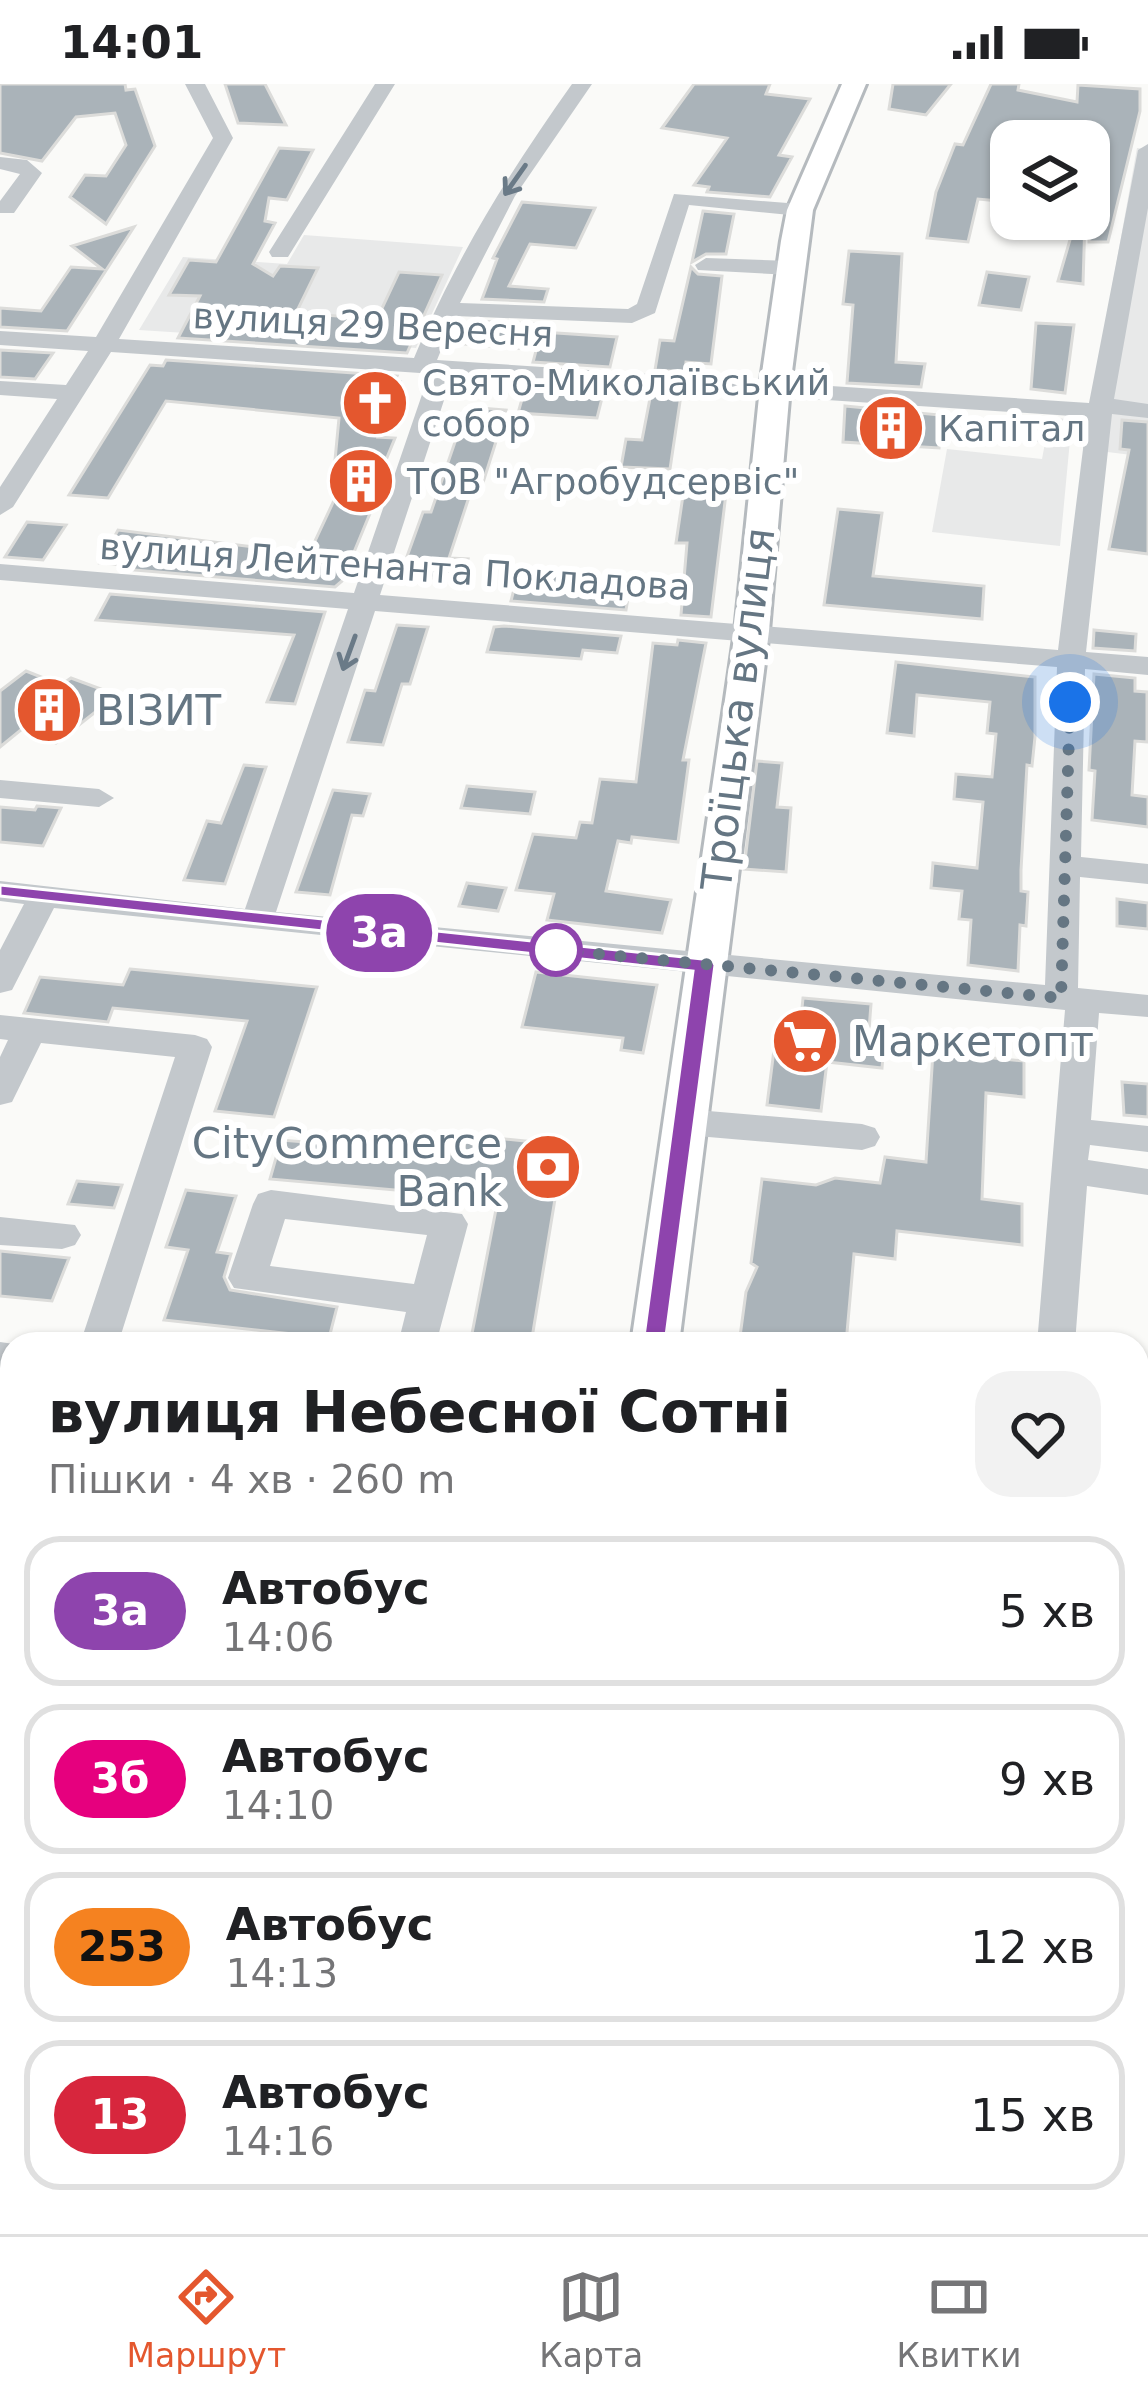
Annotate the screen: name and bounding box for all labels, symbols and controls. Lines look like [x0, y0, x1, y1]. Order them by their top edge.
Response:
text: 14:01 [60, 16, 203, 69]
map controls [990, 120, 1110, 240]
button: layers [990, 120, 1110, 240]
one-way arrow [503, 163, 528, 196]
street label: вулиця 29 Вересня [192, 295, 554, 355]
place label: Свято-Миколаївський собор [422, 362, 830, 444]
church icon: Свято-Миколаївський собор [340, 368, 410, 438]
building icon: Капітал [856, 393, 926, 463]
place label: Капітал [938, 408, 1085, 449]
building icon: ТОВ "Агробудсервіс" [326, 446, 396, 516]
place label: ТОВ "Агробудсервіс" [406, 461, 799, 502]
street label: Троїцька вулиця [691, 525, 785, 894]
street label: вулиця Лейтенанта Покладова [98, 526, 692, 608]
one-way arrow [337, 634, 358, 671]
your location [1040, 672, 1100, 732]
building icon: ВІЗИТ [14, 675, 84, 745]
place label: ВІЗИТ [96, 686, 222, 735]
line badge: 3а [325, 894, 433, 972]
text: 3а [350, 908, 408, 957]
unlabelled marker [531, 925, 581, 975]
supermarket icon: Маркетопт [770, 1006, 840, 1076]
place label: Маркетопт [852, 1017, 1094, 1066]
place label: CityCommerce Bank [192, 1119, 503, 1216]
bank icon: CityCommerce Bank [513, 1132, 583, 1202]
button: heart [975, 1371, 1101, 1497]
text: вулиця Небесної Сотні [48, 1379, 791, 1445]
text: Пішки · 4 хв · 260 m [48, 1457, 455, 1502]
text: Автобус [222, 1562, 430, 1615]
text: 5 хв [999, 1585, 1095, 1638]
text: 3а [91, 1586, 149, 1635]
text: 14:06 [222, 1615, 334, 1660]
text: Автобус [222, 1730, 430, 1783]
text: 9 хв [999, 1753, 1095, 1806]
text: 3б [91, 1754, 149, 1803]
text: 14:10 [222, 1783, 334, 1828]
text: Автобус [226, 1898, 433, 1951]
text: 12 хв [970, 1921, 1095, 1974]
text: 253 [78, 1922, 166, 1971]
text: 14:13 [226, 1951, 338, 1996]
text: Автобус [222, 2066, 430, 2119]
text: 15 хв [970, 2089, 1095, 2142]
text: 13 [91, 2090, 149, 2139]
text: 14:16 [222, 2119, 334, 2164]
tab: Маршрут [127, 2264, 286, 2375]
tab: Карта [539, 2264, 643, 2375]
tab: Квитки [896, 2264, 1021, 2375]

